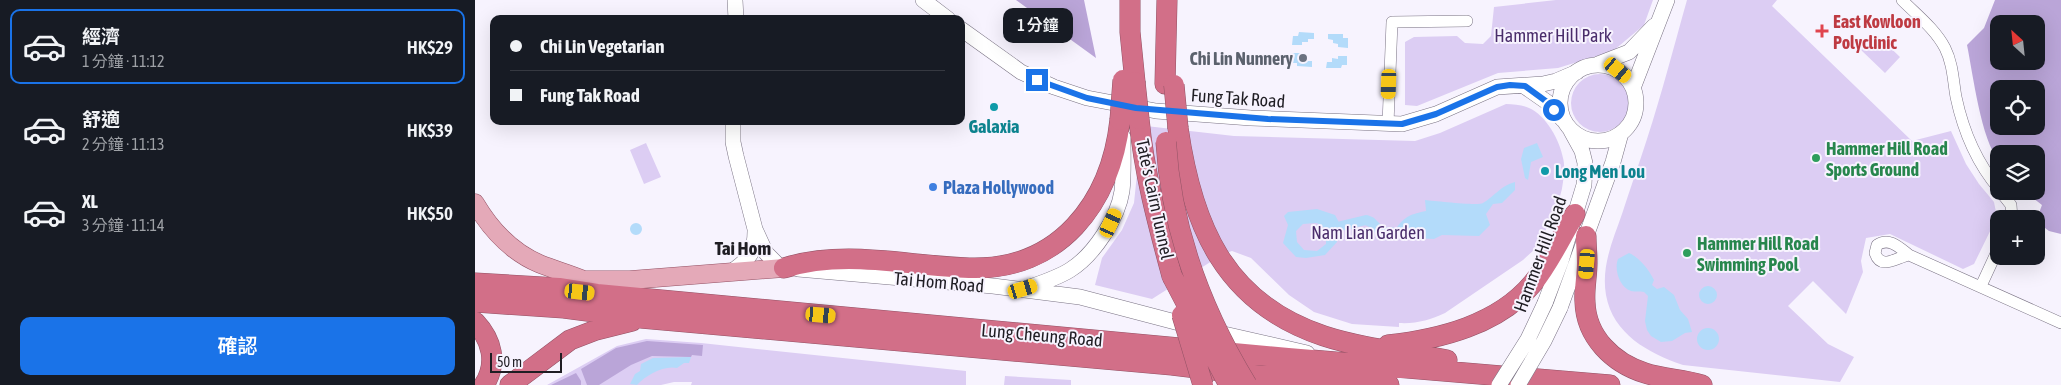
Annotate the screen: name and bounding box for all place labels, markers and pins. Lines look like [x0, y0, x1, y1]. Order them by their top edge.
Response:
place label: East Kowloon Polyclinic [1833, 11, 1921, 53]
marker: East Kowloon Polyclinic [1815, 24, 1829, 38]
place label: Chi Lin Nunnery [1190, 48, 1294, 69]
marker: Chi Lin Nunnery [1297, 52, 1309, 64]
marker: Galaxia [988, 101, 1000, 113]
place label: Galaxia [969, 116, 1019, 137]
place label: Hammer Hill Road Sports Ground [1826, 138, 1948, 180]
marker: Hammer Hill Road Sports Ground [1810, 152, 1822, 164]
place label: Long Men Lou [1555, 161, 1645, 182]
marker: Long Men Lou [1539, 165, 1551, 177]
place label: Plaza Hollywood [943, 177, 1054, 198]
marker: Plaza Hollywood [927, 181, 939, 193]
place label: Hammer Hill Road Swimming Pool [1697, 233, 1819, 275]
marker: Hammer Hill Road Swimming Pool [1681, 247, 1693, 259]

